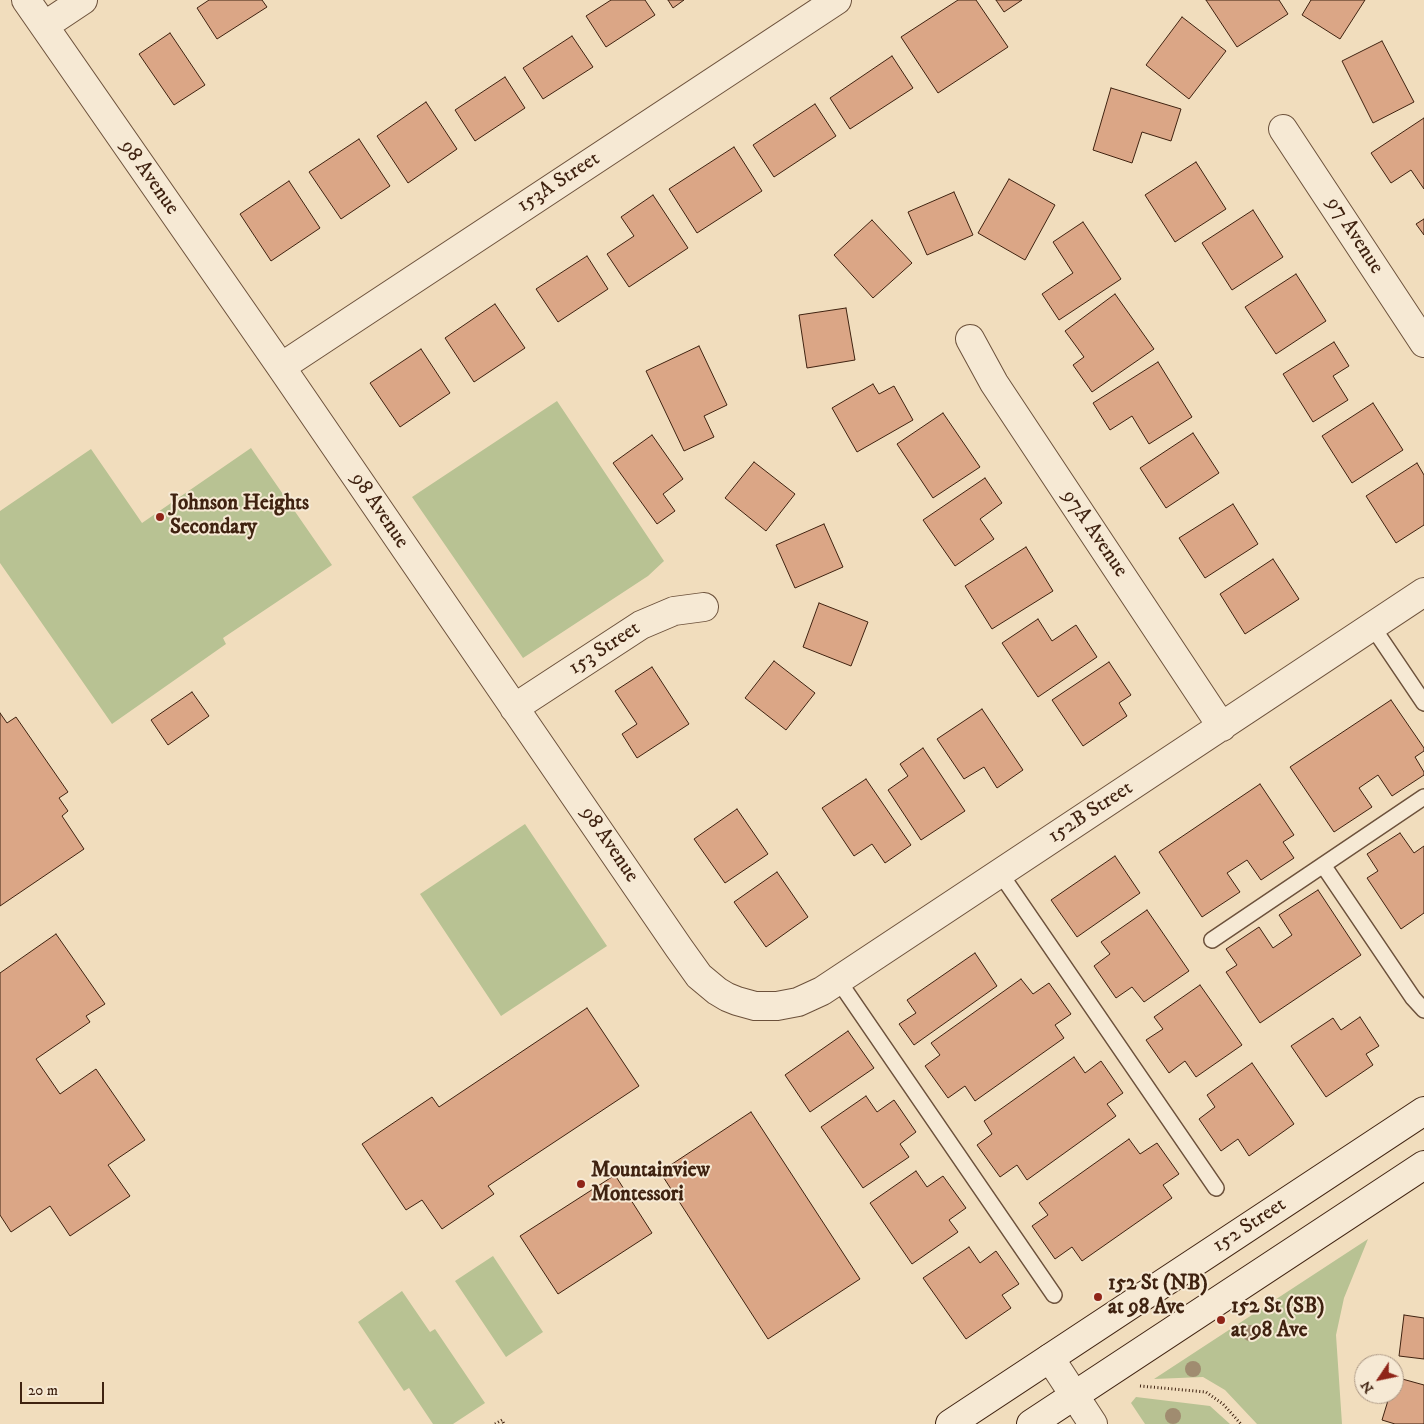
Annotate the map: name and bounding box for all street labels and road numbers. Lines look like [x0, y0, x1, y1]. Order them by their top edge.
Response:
street label: 98 Avenue [114, 136, 184, 220]
street label: 153A Street [513, 147, 605, 219]
street label: 97 Avenue [1320, 193, 1388, 279]
street label: 98 Avenue [344, 468, 414, 554]
street label: 97A Avenue [1056, 486, 1132, 582]
street label: 153 Street [565, 617, 645, 681]
street label: 152B Street [1044, 776, 1138, 850]
street label: 98 Avenue [574, 802, 644, 888]
street label: 152 Street [1209, 1193, 1291, 1259]

